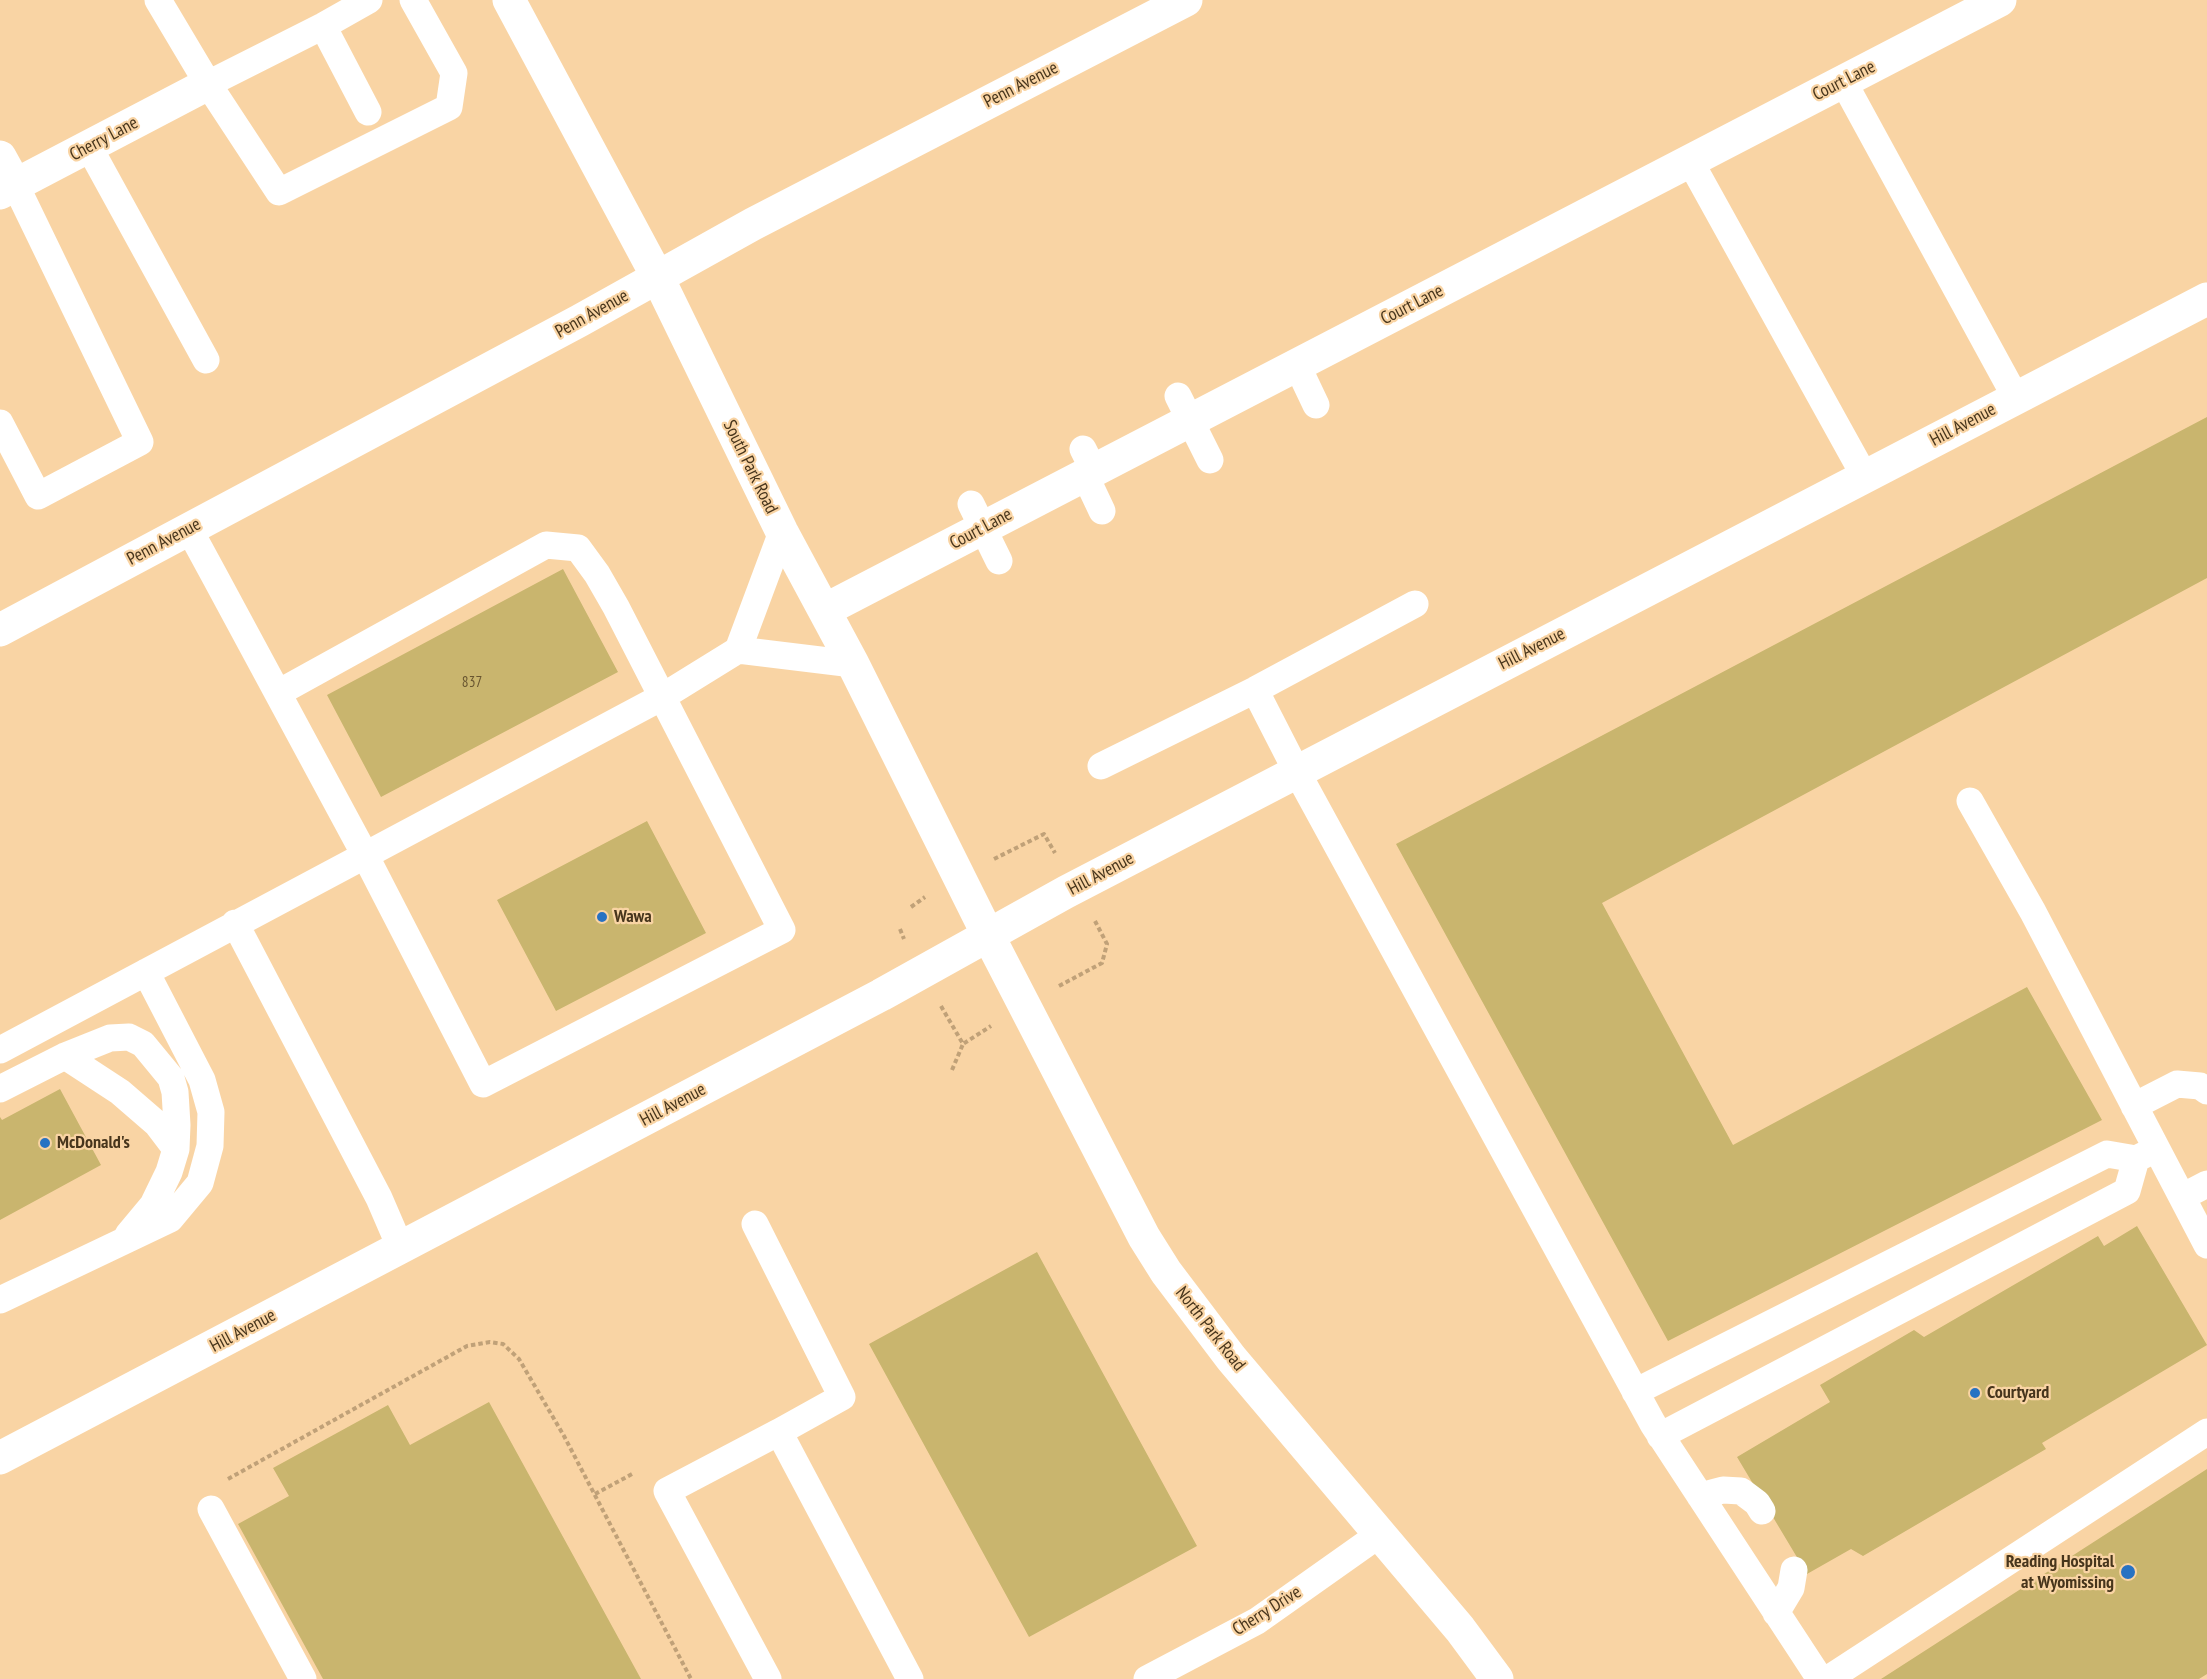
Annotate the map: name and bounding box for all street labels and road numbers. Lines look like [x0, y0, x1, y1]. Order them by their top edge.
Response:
street label: Court Lane [1809, 56, 1879, 106]
street label: Penn Avenue [980, 57, 1062, 113]
street label: Cherry Lane [66, 112, 142, 166]
street label: Court Lane [1377, 280, 1447, 330]
street label: Penn Avenue [552, 285, 632, 343]
street label: Hill Avenue [1926, 399, 2000, 451]
street label: South Park Road [718, 417, 782, 517]
street label: Court Lane [946, 504, 1016, 554]
street label: Penn Avenue [124, 514, 204, 570]
street label: Hill Avenue [1495, 623, 1569, 675]
street label: Hill Avenue [1064, 848, 1138, 900]
street label: Hill Avenue [636, 1079, 710, 1131]
street label: North Park Road [1170, 1283, 1250, 1375]
street label: Hill Avenue [206, 1305, 280, 1357]
street label: Cherry Drive [1229, 1582, 1305, 1640]

